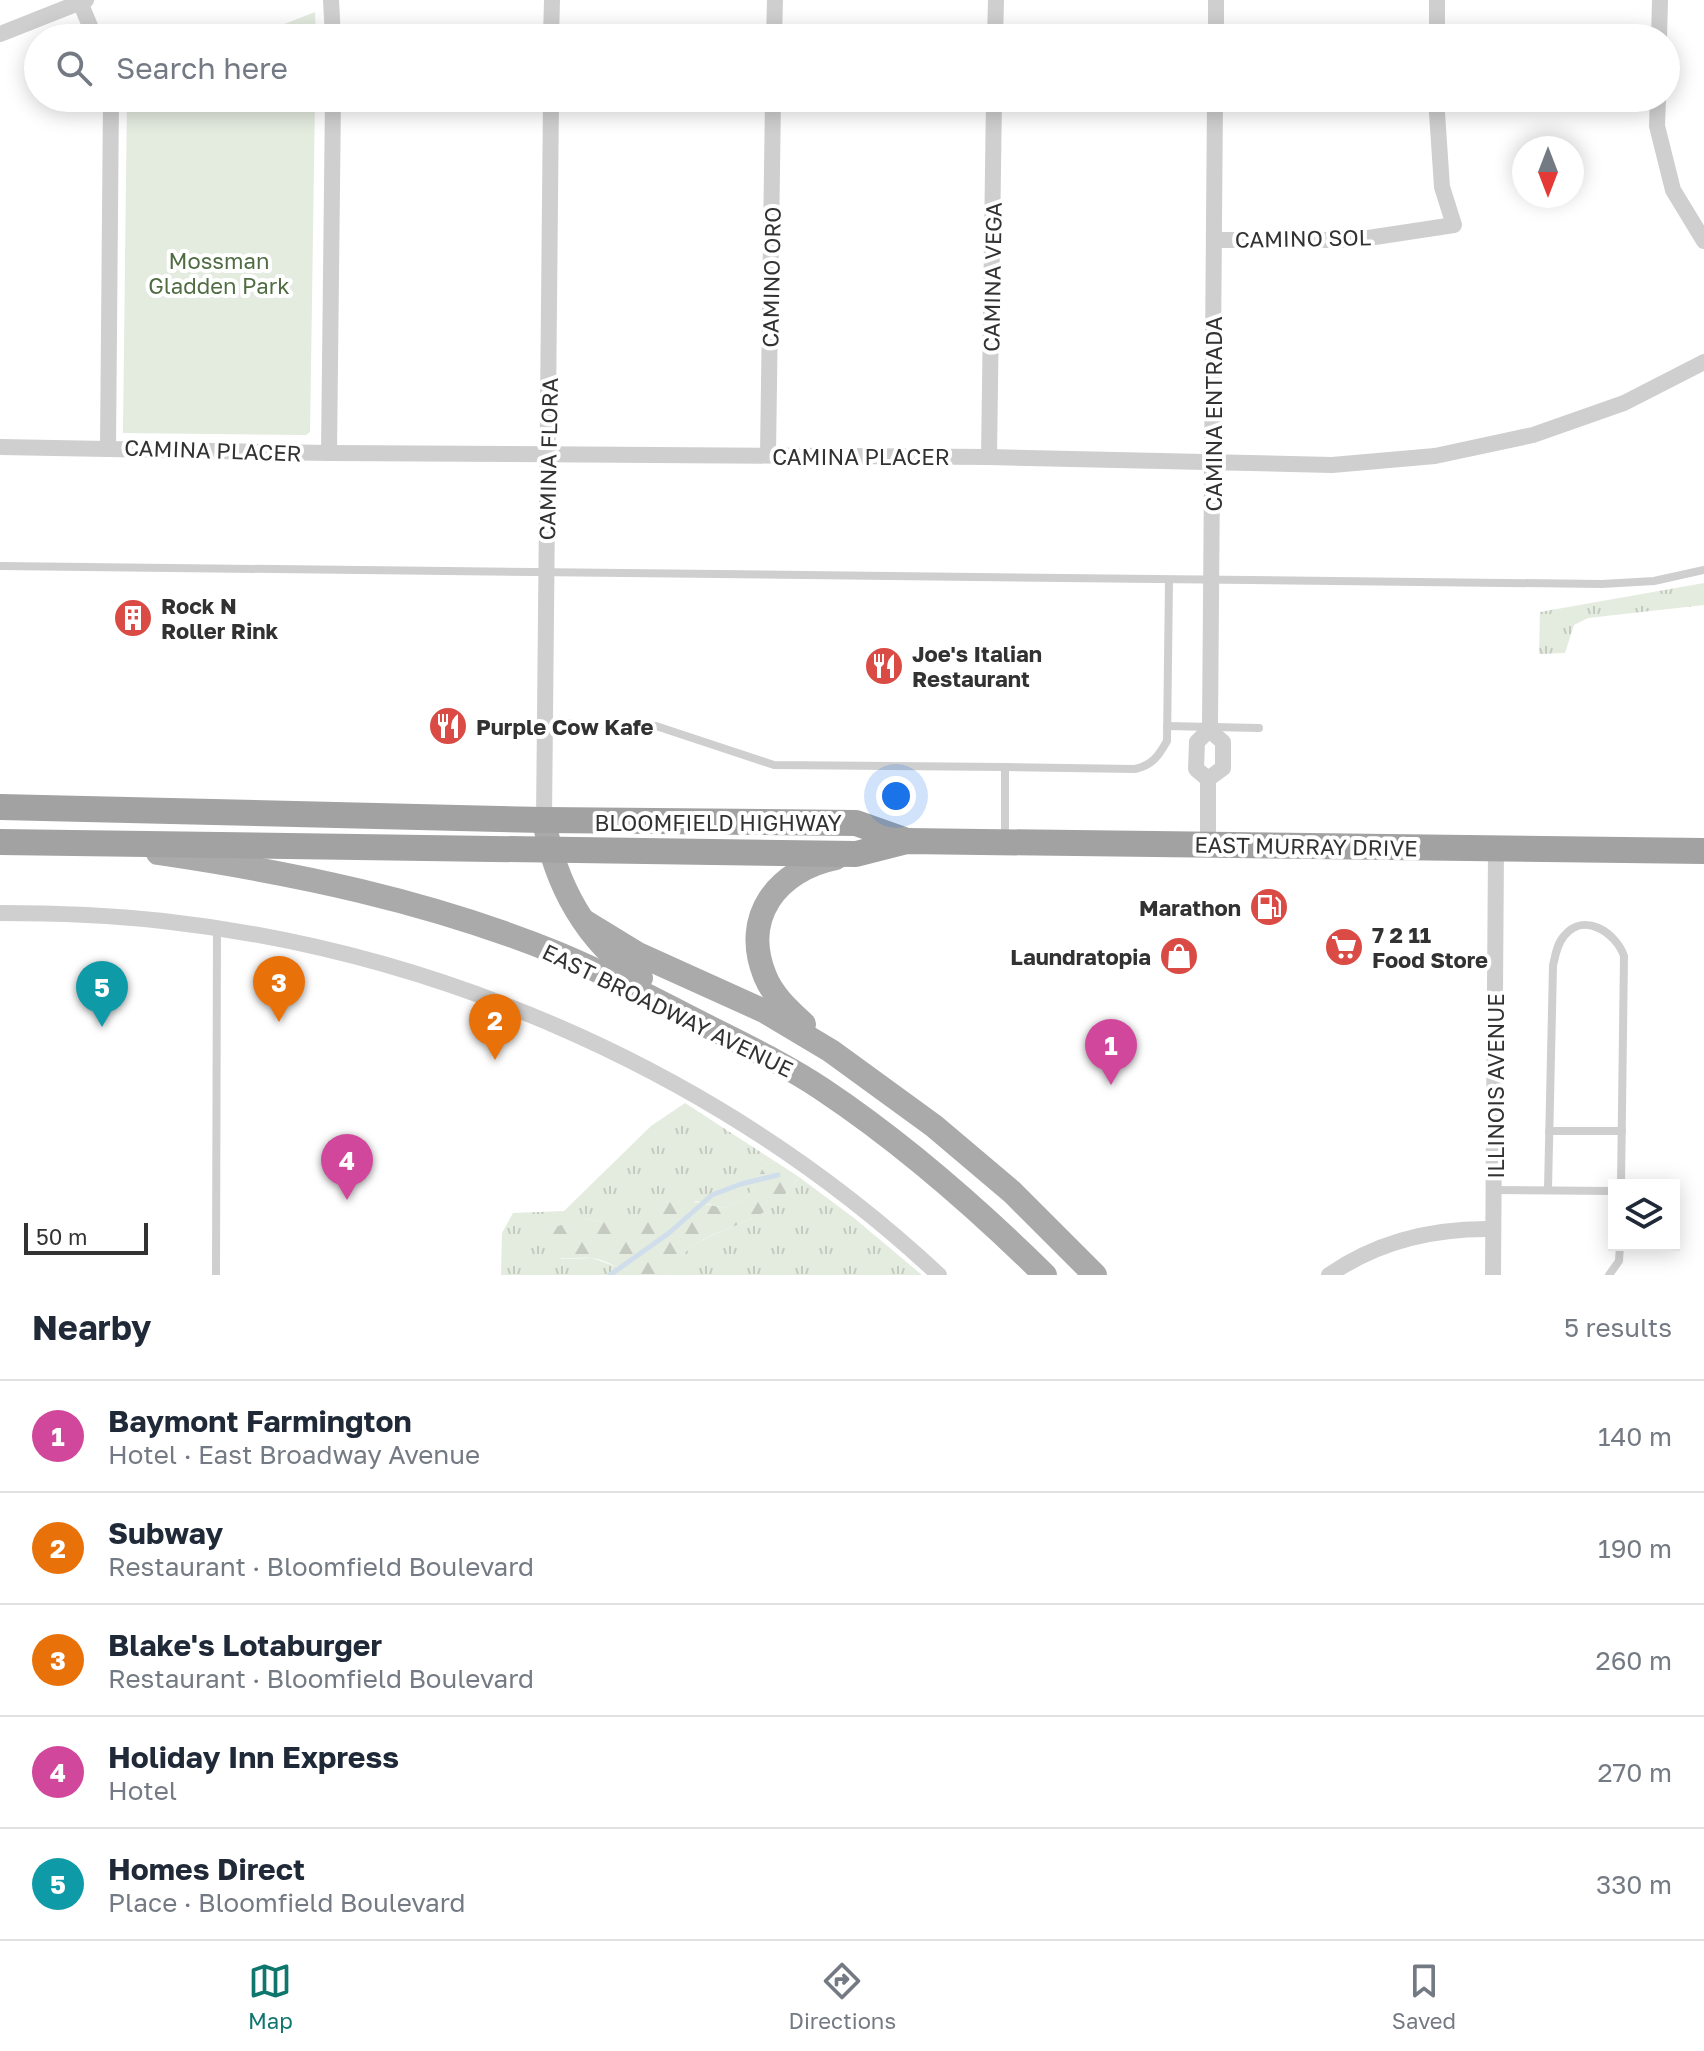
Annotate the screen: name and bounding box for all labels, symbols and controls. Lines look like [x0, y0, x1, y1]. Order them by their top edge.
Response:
search box [24, 24, 1680, 112]
icon: search [52, 46, 96, 90]
text: Search here [116, 50, 288, 86]
north arrow [1512, 136, 1584, 208]
street label: CAMINA VEGA [977, 202, 1007, 352]
street label: CAMINO ORO [756, 206, 786, 348]
street label: CAMINO SOL [1235, 223, 1372, 253]
park label: Mossman Gladden Park [148, 247, 290, 299]
street label: CAMINA ENTRADA [1200, 316, 1227, 512]
street label: CAMINA FLORA [533, 377, 563, 541]
street label: CAMINA PLACER [124, 433, 302, 467]
street label: CAMINA PLACER [772, 443, 950, 470]
place label: Rock N Roller Rink [161, 592, 278, 644]
building icon: Rock N Roller Rink [112, 597, 154, 639]
place label: Joe's Italian Restaurant [912, 640, 1042, 692]
restaurant icon: Joe's Italian Restaurant [863, 645, 905, 687]
restaurant icon: Purple Cow Kafe [427, 705, 469, 747]
place label: Purple Cow Kafe [476, 713, 654, 740]
your location [876, 776, 916, 816]
street label: BLOOMFIELD HIGHWAY [594, 809, 842, 836]
street label: EAST MURRAY DRIVE [1194, 831, 1418, 861]
fuel station icon: Marathon [1248, 886, 1290, 928]
place label: Marathon [1139, 894, 1241, 921]
place label: 7 2 11 Food Store [1372, 921, 1488, 973]
supermarket icon: 7 2 11 Food Store [1323, 926, 1365, 968]
shop icon: Laundratopia [1158, 935, 1200, 977]
street label: EAST BROADWAY AVENUE [538, 937, 798, 1083]
place label: Laundratopia [1010, 943, 1151, 970]
pin: 3 [253, 956, 305, 1022]
pin: 5 [76, 961, 128, 1027]
street label: ILLINOIS AVENUE [1482, 993, 1509, 1179]
pin: 2 [469, 994, 521, 1060]
pin: 1 [1085, 1019, 1137, 1085]
pin: 4 [321, 1134, 373, 1200]
map controls [1608, 1179, 1680, 1251]
button: layers [1608, 1179, 1680, 1251]
scale bar [24, 1219, 148, 1255]
text: 50 m [36, 1223, 87, 1250]
text: Nearby [32, 1307, 152, 1347]
text: 5 results [1564, 1312, 1672, 1343]
text: Baymont Farmington [108, 1403, 412, 1439]
text: 1 [51, 1421, 65, 1452]
text: 140 m [1598, 1421, 1672, 1452]
text: Hotel · East Broadway Avenue [108, 1439, 480, 1470]
text: Subway [108, 1515, 223, 1551]
text: 2 [50, 1533, 66, 1564]
text: 190 m [1598, 1533, 1672, 1564]
text: Restaurant · Bloomfield Boulevard [108, 1551, 534, 1582]
text: Blake's Lotaburger [108, 1627, 382, 1663]
text: 3 [50, 1645, 66, 1676]
text: 260 m [1596, 1645, 1672, 1676]
text: Restaurant · Bloomfield Boulevard [108, 1663, 534, 1694]
text: Holiday Inn Express [108, 1739, 399, 1775]
text: 4 [50, 1757, 66, 1788]
text: 270 m [1598, 1757, 1672, 1788]
text: Hotel [108, 1775, 177, 1806]
text: Homes Direct [108, 1851, 305, 1887]
text: 5 [50, 1869, 66, 1900]
text: 330 m [1596, 1869, 1672, 1900]
text: Place · Bloomfield Boulevard [108, 1887, 466, 1918]
tab: Map [248, 1959, 293, 2034]
tab: Directions [789, 1959, 896, 2034]
tab: Saved [1392, 1959, 1456, 2034]

